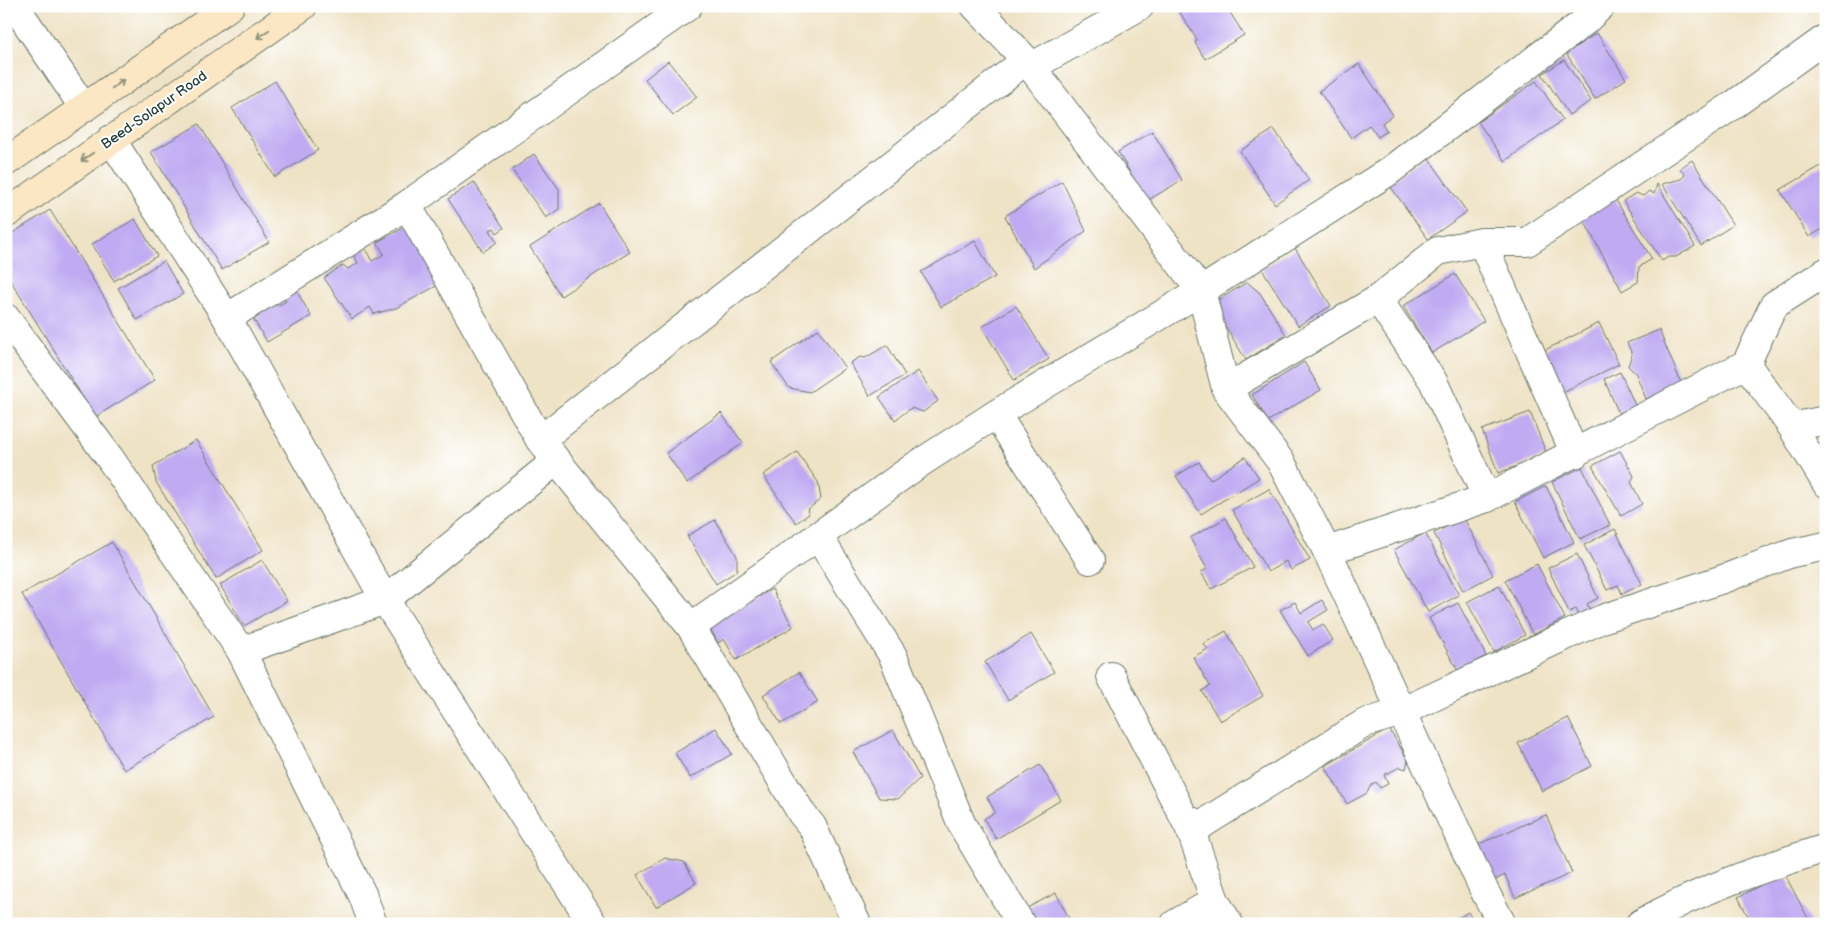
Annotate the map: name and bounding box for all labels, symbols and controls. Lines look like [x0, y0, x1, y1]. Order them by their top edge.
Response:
one-way arrow [256, 29, 270, 39]
street label: Beed-Solapur Road [98, 67, 210, 153]
one-way arrow [111, 79, 125, 89]
one-way arrow [80, 152, 94, 162]

